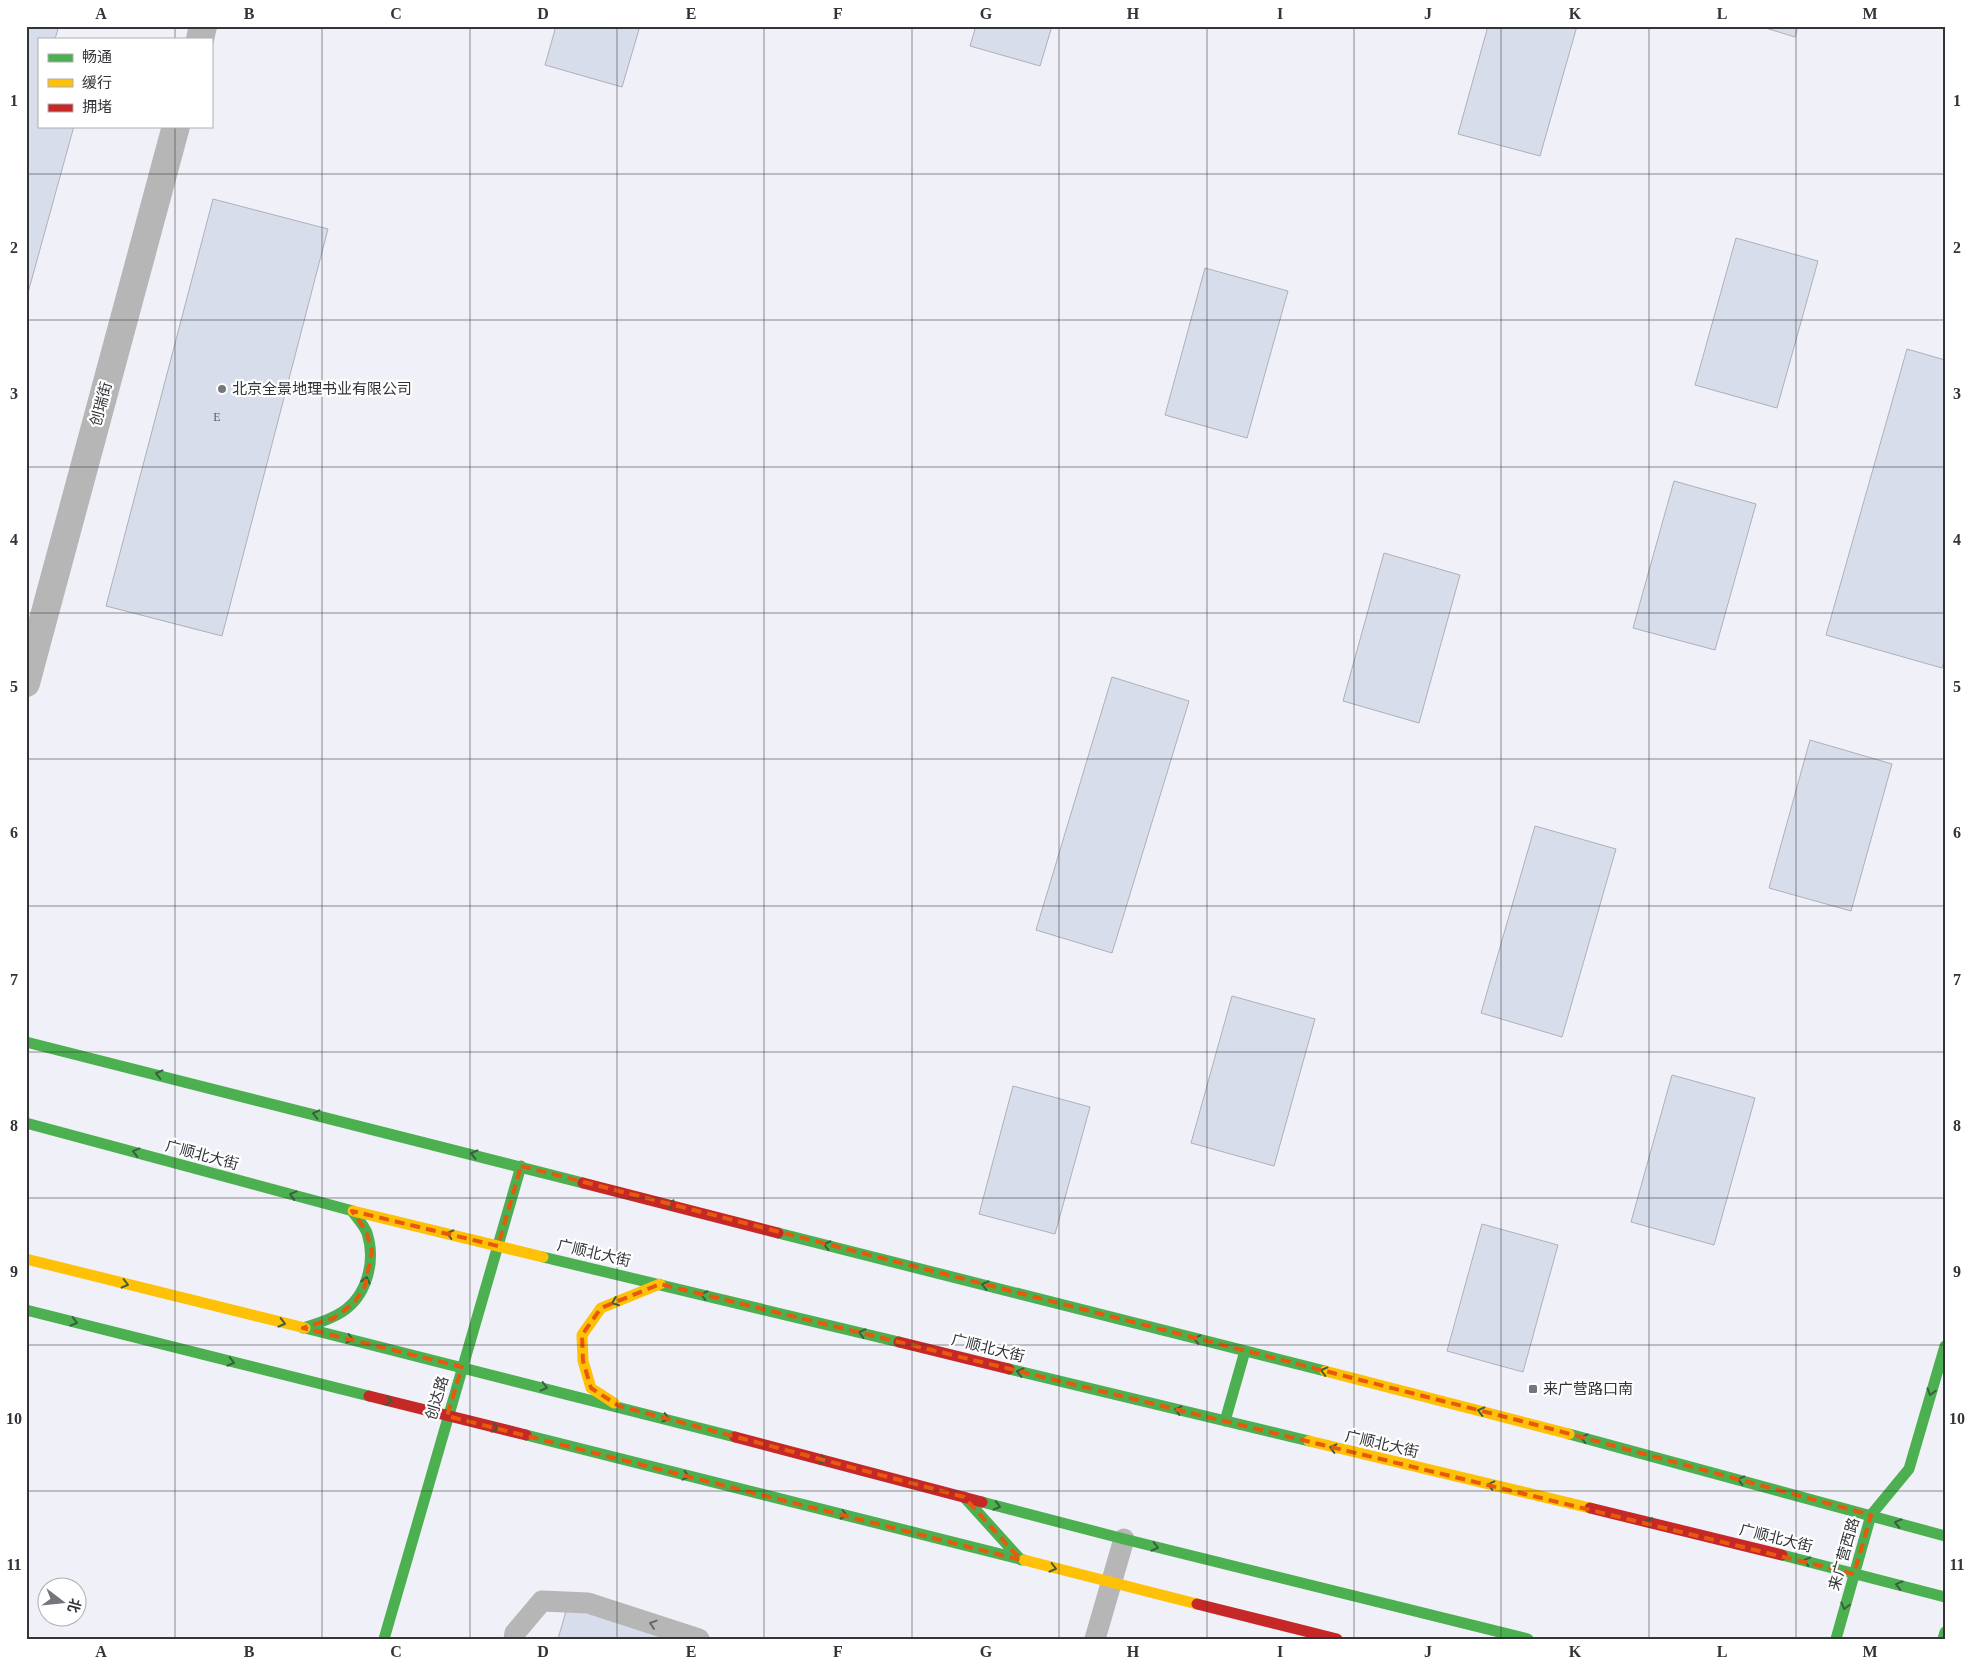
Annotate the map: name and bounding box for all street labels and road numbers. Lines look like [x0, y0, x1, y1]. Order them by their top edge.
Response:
street label: 创瑞街 [86, 380, 115, 428]
street label: 广顺北大街 [164, 1137, 241, 1172]
street label: 广顺北大街 [556, 1236, 633, 1269]
street label: 广顺北大街 [950, 1330, 1027, 1365]
street label: 创达路 [422, 1374, 451, 1422]
street label: 广顺北大街 [1344, 1427, 1421, 1460]
street label: 来广营西路 [1826, 1516, 1862, 1592]
street label: 广顺北大街 [1738, 1520, 1815, 1555]

